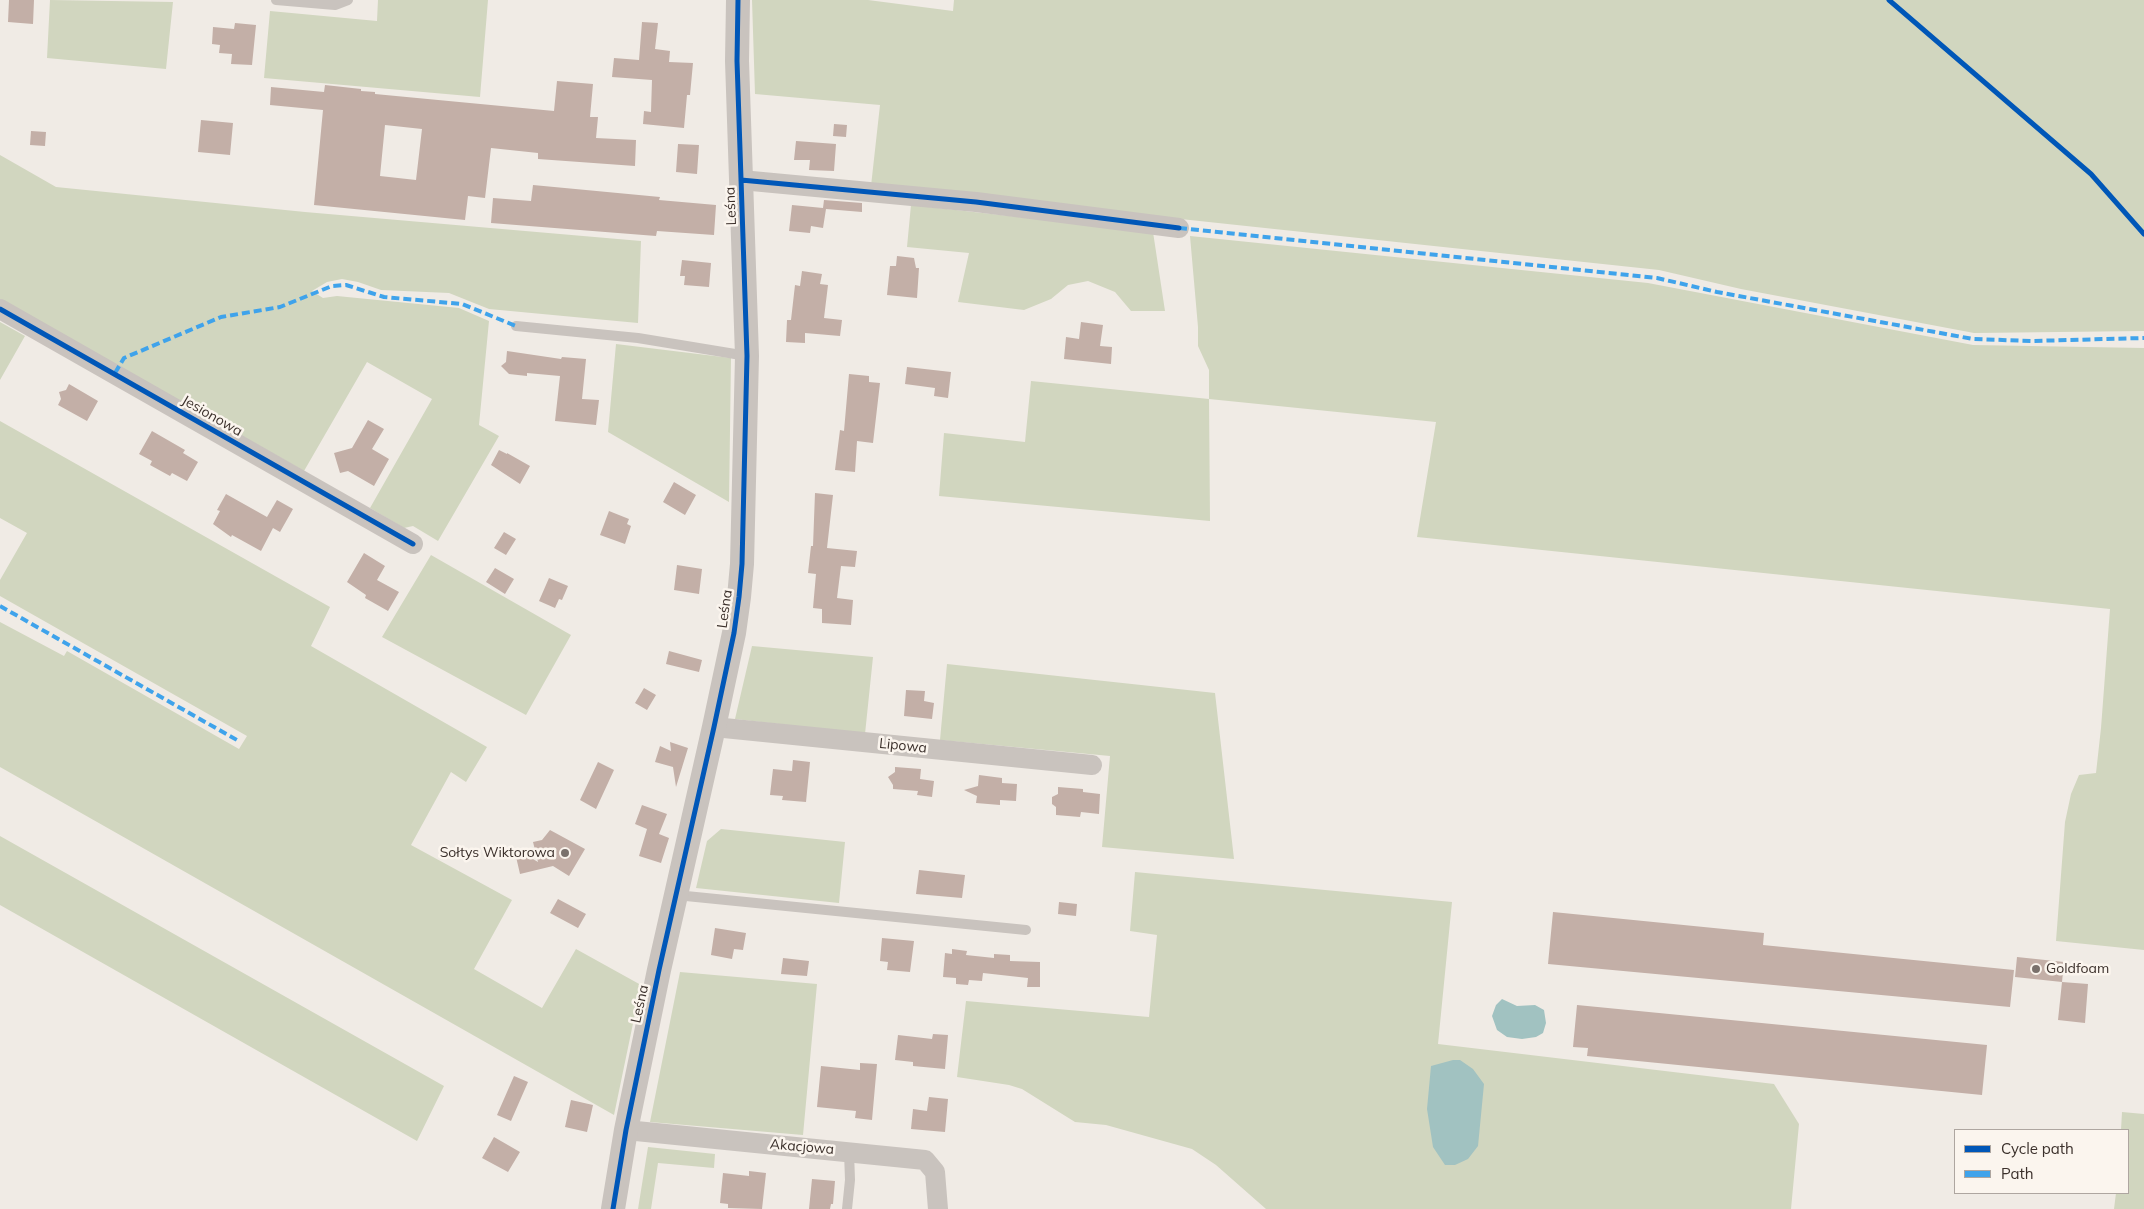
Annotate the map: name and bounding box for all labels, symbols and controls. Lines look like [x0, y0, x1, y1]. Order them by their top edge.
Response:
street label: Leśna [722, 186, 740, 226]
street label: Jesionowa [179, 392, 245, 440]
street label: Leśna [714, 589, 736, 629]
street label: Lipowa [878, 735, 928, 757]
place label: Sołtys Wiktorowa [440, 845, 555, 861]
marker: Sołtys Wiktorowa [559, 847, 571, 859]
place label: Goldfoam [2046, 961, 2109, 977]
marker: Goldfoam [2030, 963, 2042, 975]
street label: Leśna [628, 983, 652, 1025]
legend [1954, 1129, 2129, 1194]
street label: Akacjowa [769, 1136, 835, 1158]
text: Cycle path [2001, 1139, 2074, 1158]
text: Path [2001, 1164, 2033, 1183]

